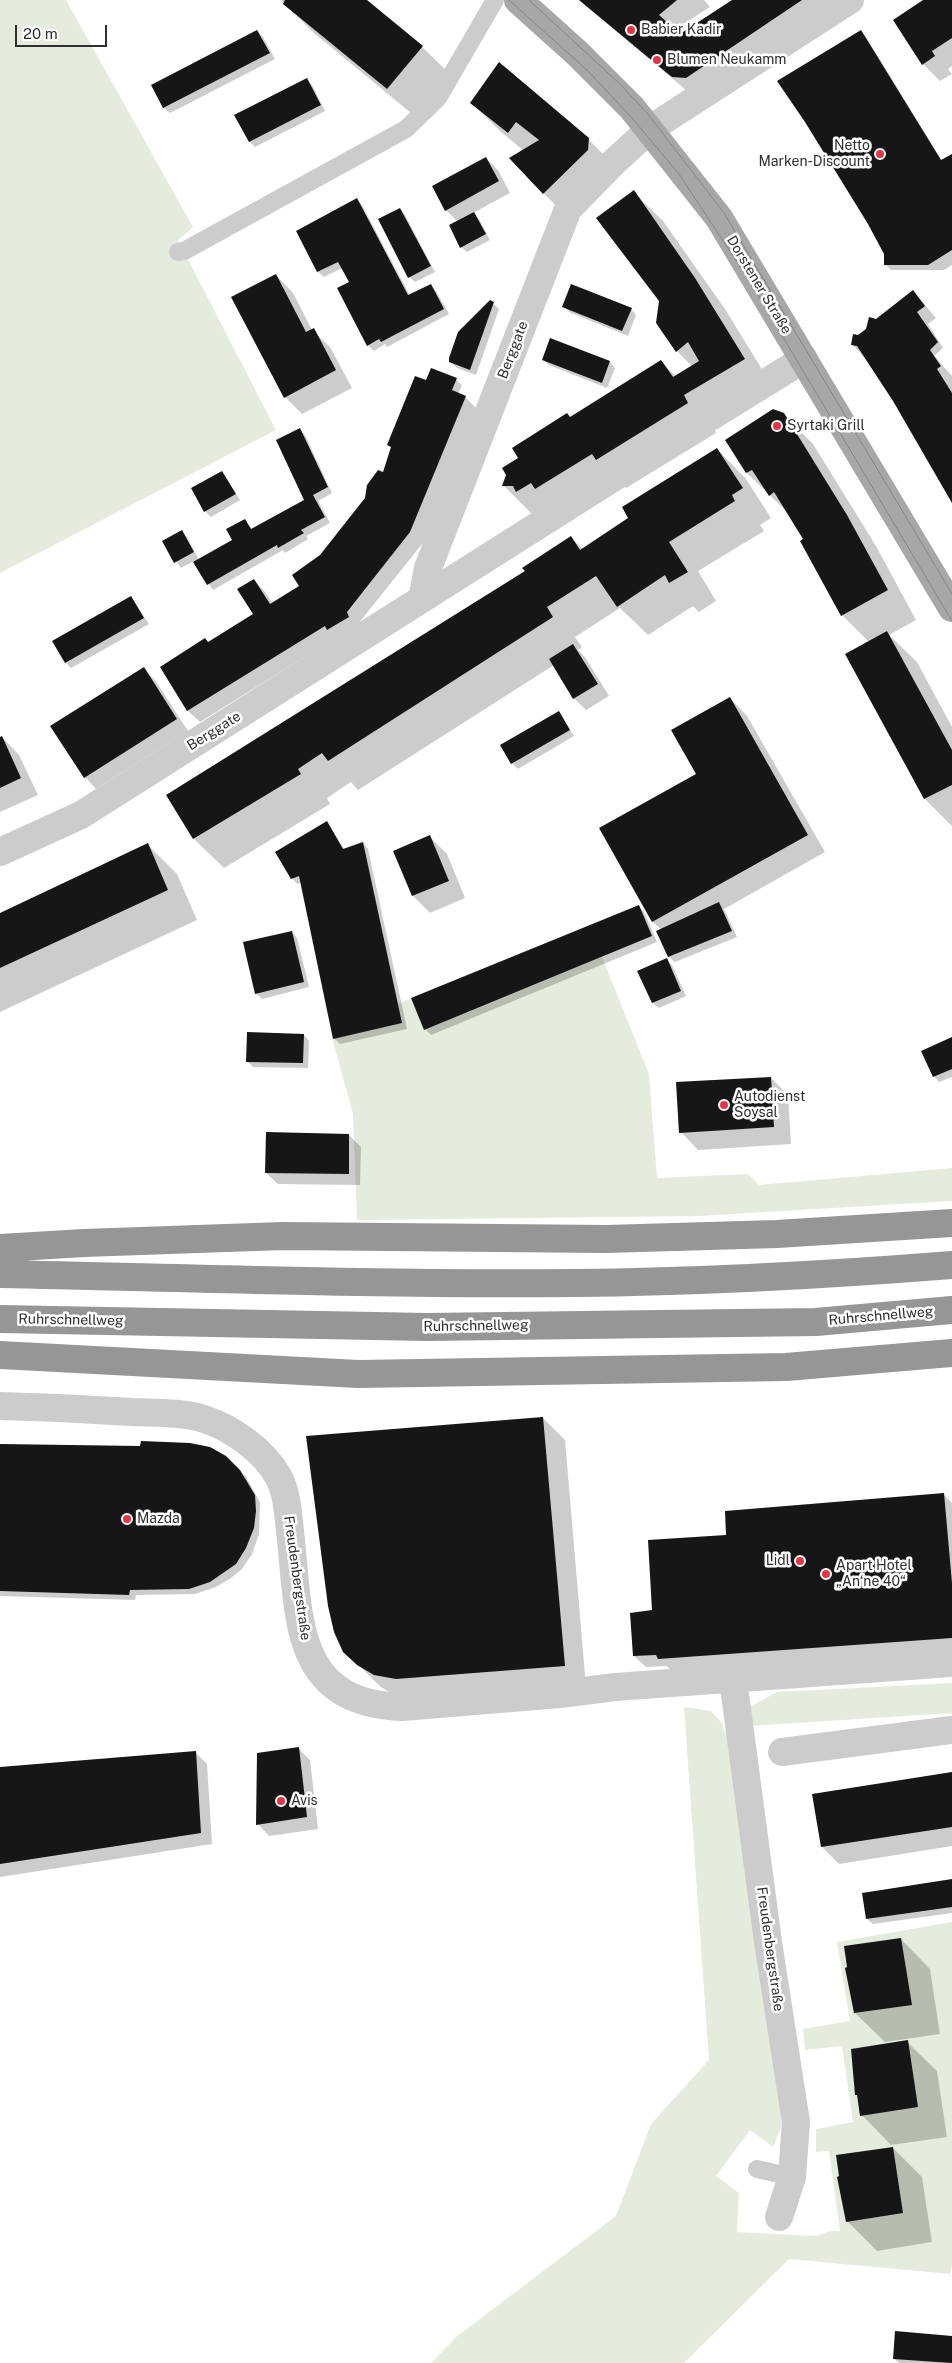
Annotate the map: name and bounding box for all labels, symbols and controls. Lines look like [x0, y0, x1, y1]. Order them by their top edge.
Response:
scale bar [18, 15, 110, 47]
place label: Babier Kadir [641, 22, 721, 38]
marker: Babier Kadir [625, 24, 637, 36]
text: 20 m [23, 25, 58, 42]
place label: Blumen Neukamm [667, 52, 786, 68]
marker: Blumen Neukamm [651, 54, 663, 66]
place label: Netto Marken-Discount [758, 138, 870, 170]
marker: Netto Marken-Discount [874, 148, 886, 160]
street label: Dorstener Straße [723, 233, 795, 337]
street label: Berggate [494, 319, 532, 381]
place label: Syrtaki Grill [787, 418, 865, 434]
marker: Syrtaki Grill [771, 420, 783, 432]
street label: Berggate [184, 708, 244, 754]
place label: Autodienst Soysal [734, 1089, 805, 1122]
marker: Autodienst Soysal [718, 1099, 730, 1111]
street label: Ruhrschnellweg [828, 1303, 934, 1329]
street label: Ruhrschnellweg [18, 1311, 124, 1329]
street label: Ruhrschnellweg [423, 1317, 529, 1335]
place label: Mazda [137, 1511, 180, 1527]
marker: Mazda [121, 1513, 133, 1525]
street label: Freudenbergstraße [280, 1515, 314, 1641]
place label: Lidl [766, 1553, 790, 1569]
marker: Lidl [794, 1555, 806, 1567]
place label: Apart Hotel „An‘ne 40“ [836, 1558, 912, 1590]
marker: Apart Hotel „An‘ne 40“ [820, 1568, 832, 1580]
place label: Avis [291, 1793, 318, 1809]
marker: Avis [275, 1795, 287, 1807]
street label: Freudenbergstraße [753, 1886, 787, 2012]

